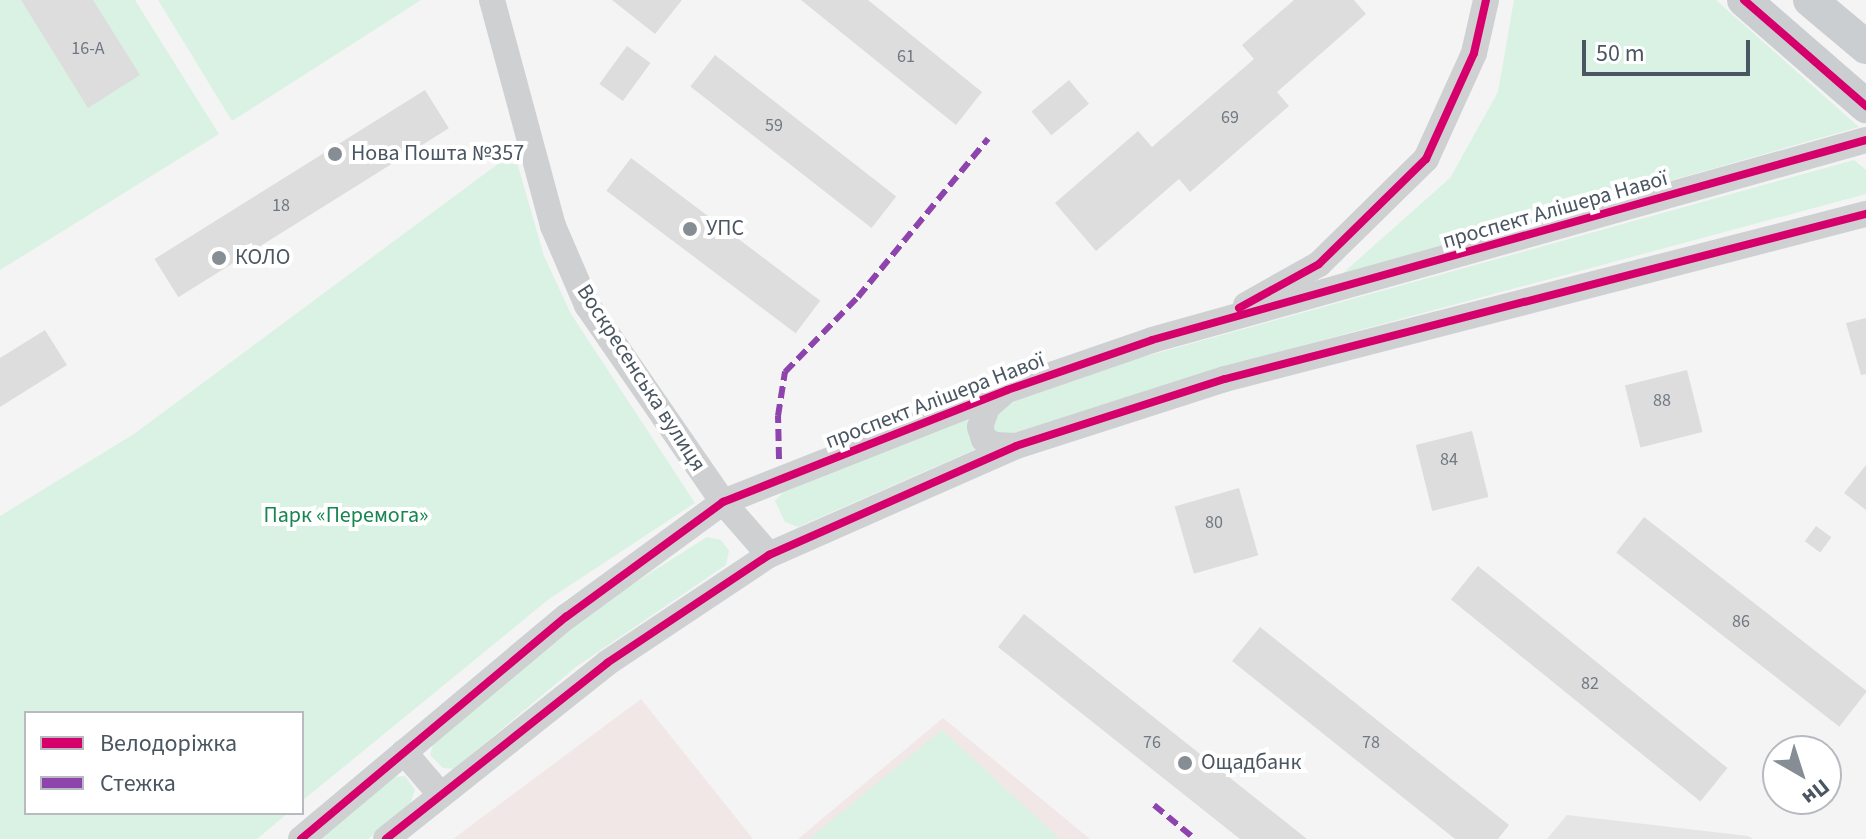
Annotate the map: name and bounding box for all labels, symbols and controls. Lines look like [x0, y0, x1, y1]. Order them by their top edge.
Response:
scale bar [1586, 24, 1754, 74]
text: 50 m [1596, 36, 1645, 71]
house number: 16-А [71, 38, 105, 60]
house number: 61 [897, 46, 915, 68]
house number: 69 [1221, 107, 1239, 129]
house number: 59 [765, 115, 783, 137]
place label: Нова Пошта №357 [351, 141, 524, 167]
marker: Нова Пошта №357 [326, 145, 344, 163]
street label: проспект Алішера Навої [1440, 165, 1670, 255]
house number: 18 [272, 195, 290, 217]
place label: УПС [706, 216, 744, 242]
marker: УПС [681, 220, 699, 238]
place label: КОЛО [235, 245, 290, 271]
marker: КОЛО [210, 249, 228, 267]
street label: Воскресенська вулиця [571, 280, 711, 476]
street label: проспект Алішера Навої [822, 347, 1048, 455]
house number: 88 [1653, 390, 1671, 412]
house number: 84 [1440, 449, 1458, 471]
park label: Парк «Перемога» [263, 503, 429, 529]
house number: 80 [1205, 512, 1223, 534]
house number: 86 [1732, 611, 1750, 633]
house number: 82 [1581, 673, 1599, 695]
legend [24, 711, 304, 815]
text: Велодоріжка [100, 726, 237, 761]
house number: 76 [1143, 732, 1161, 754]
house number: 78 [1362, 732, 1380, 754]
north arrow [1762, 735, 1842, 815]
place label: Ощадбанк [1201, 750, 1301, 776]
marker: Ощадбанк [1176, 754, 1194, 772]
text: Стежка [100, 766, 176, 801]
text: Пн [1795, 771, 1837, 813]

